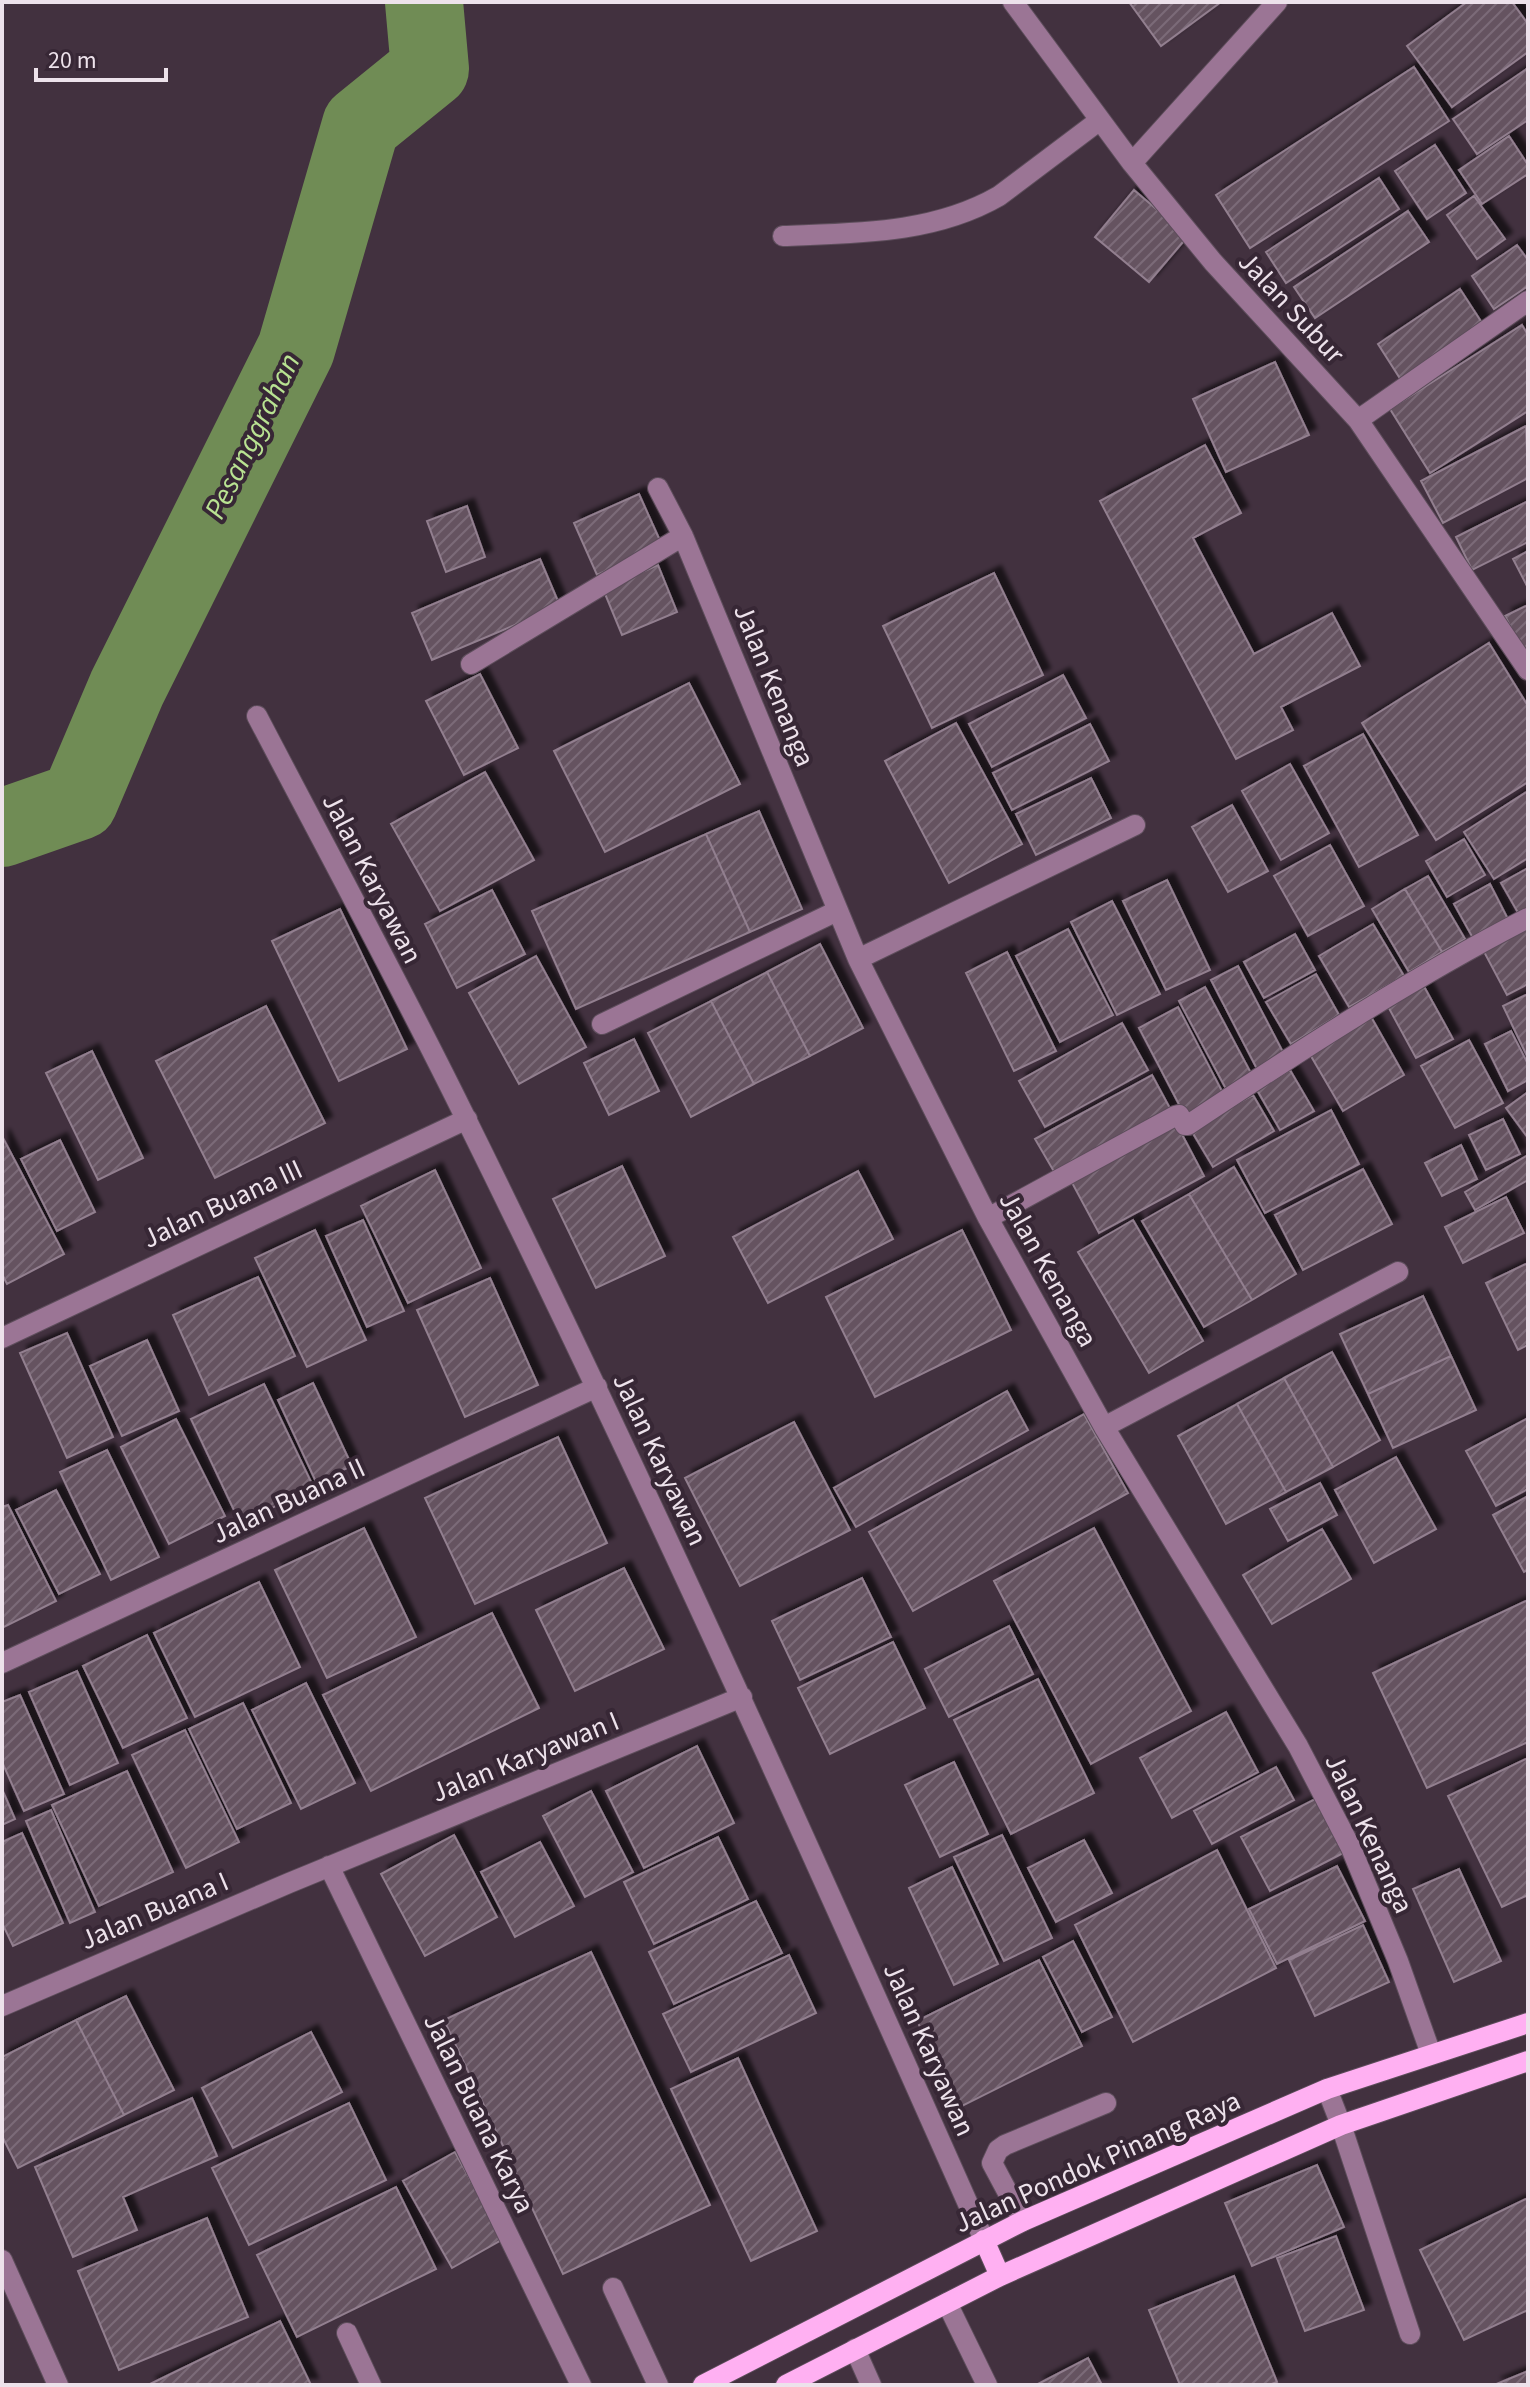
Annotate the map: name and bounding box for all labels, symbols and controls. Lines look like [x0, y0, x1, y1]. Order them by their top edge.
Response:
scale bar [36, 32, 166, 82]
text: 20 m [48, 43, 97, 78]
street label: Jalan Subur [1229, 243, 1354, 373]
water label: Pesanggrahan [194, 346, 311, 526]
street label: Jalan Kenanga [723, 598, 825, 773]
street label: Jalan Karyawan [312, 786, 432, 971]
street label: Jalan Buana III [136, 1149, 309, 1259]
street label: Jalan Kenanga [989, 1185, 1107, 1354]
street label: Jalan Karyawan [603, 1367, 718, 1552]
street label: Jalan Buana II [205, 1448, 372, 1554]
street label: Jalan Karyawan I [425, 1701, 625, 1813]
street label: Jalan Kenanga [1315, 1747, 1424, 1920]
street label: Jalan Buana I [74, 1862, 235, 1960]
street label: Jalan Karyawan [873, 1956, 985, 2143]
street label: Jalan Buana Karya [413, 2007, 545, 2220]
street label: Jalan Pondok Pinang Raya [948, 2081, 1247, 2243]

